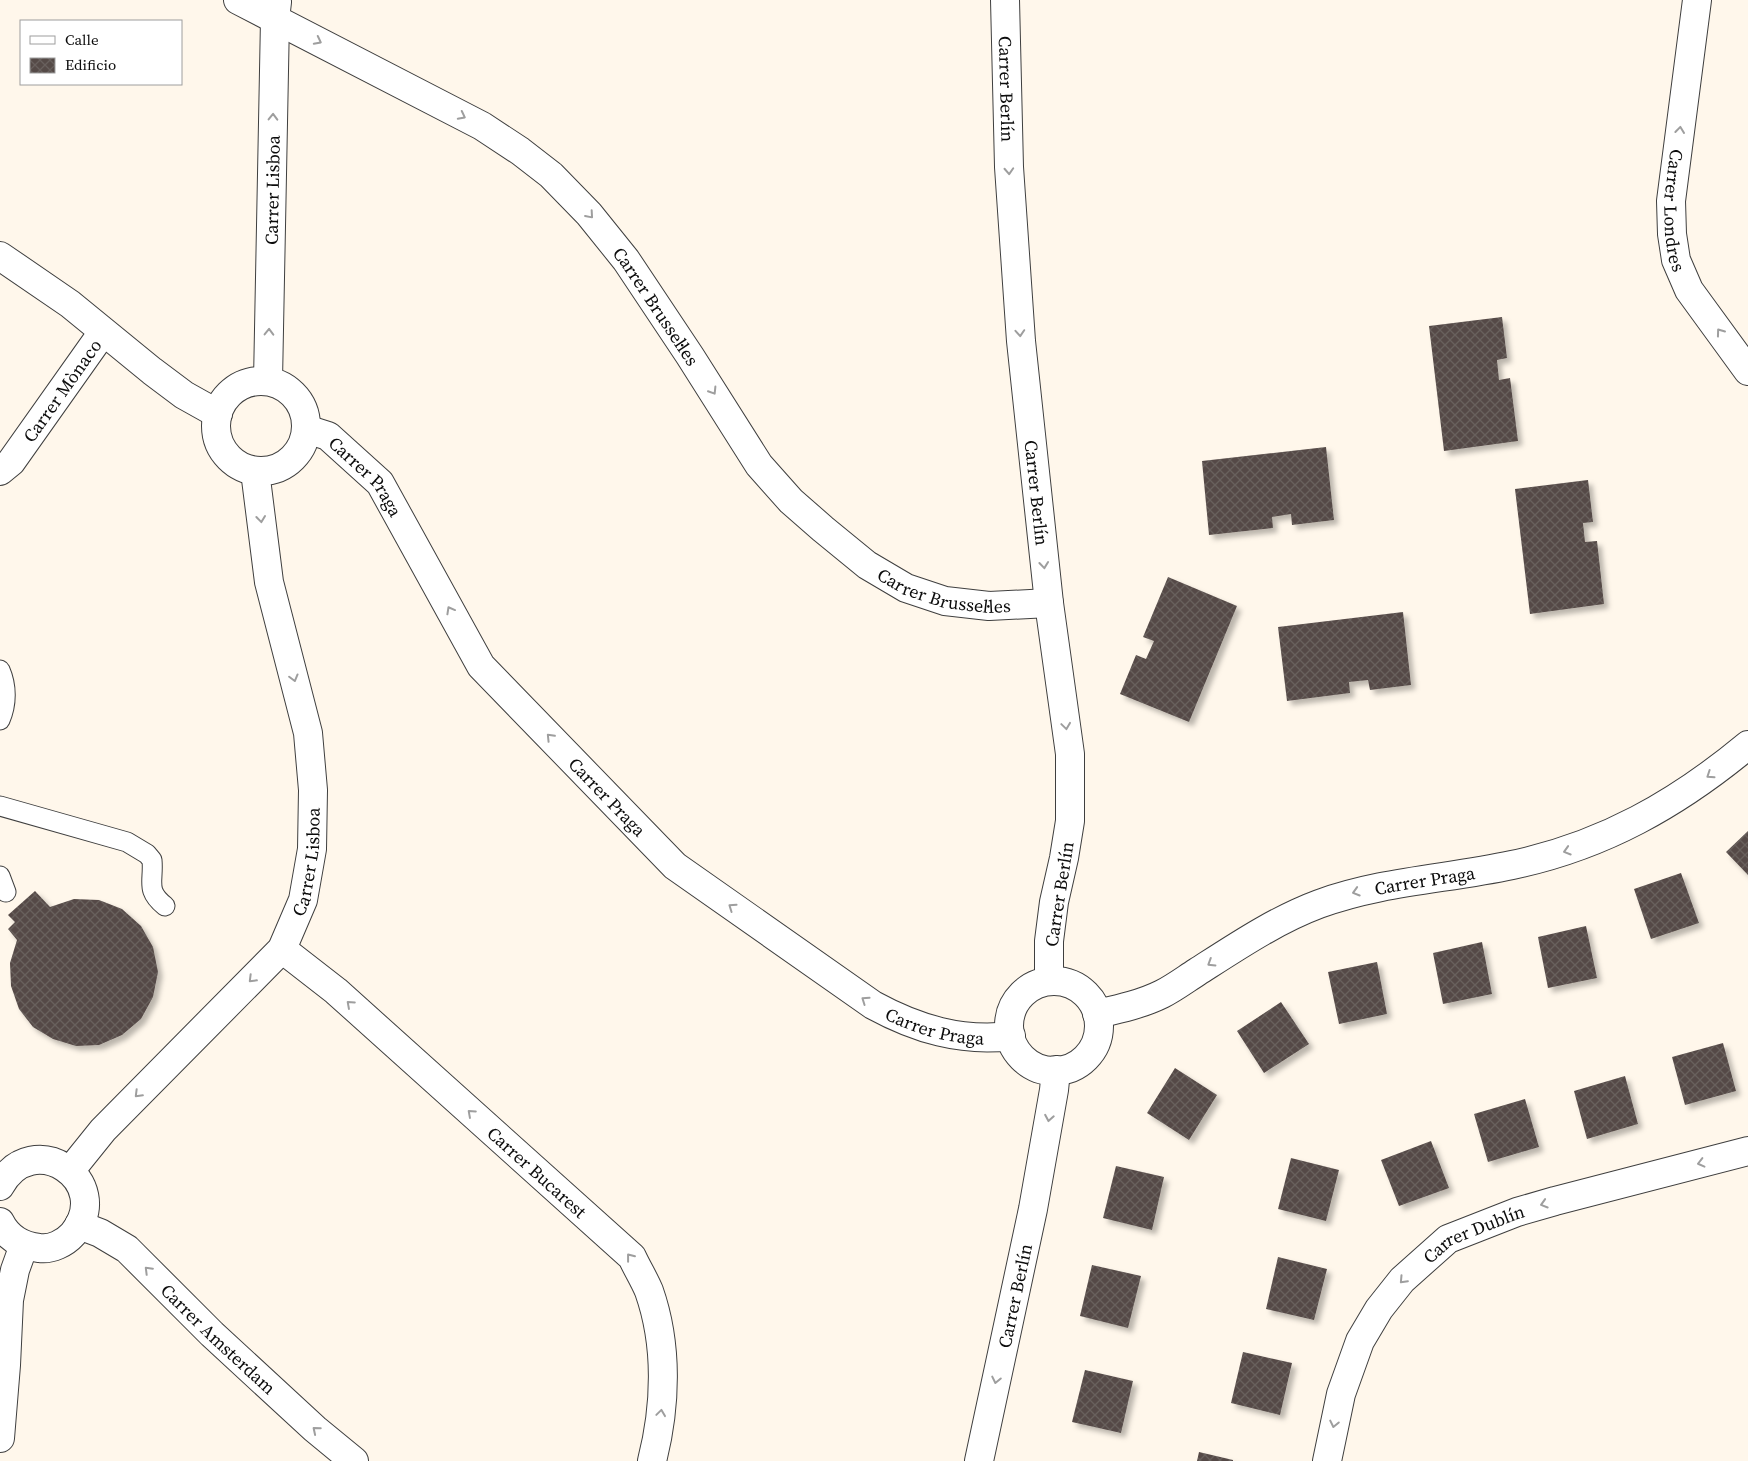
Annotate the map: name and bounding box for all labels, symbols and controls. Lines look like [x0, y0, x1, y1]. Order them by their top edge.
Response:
legend [20, 20, 182, 85]
text: Calle [65, 29, 99, 50]
one-way arrow [313, 35, 322, 45]
street label: Carrer Berlín [993, 36, 1021, 142]
text: Edificio [65, 54, 116, 75]
one-way arrow [457, 110, 466, 120]
one-way arrow [268, 113, 278, 120]
one-way arrow [1674, 126, 1685, 134]
street label: Carrer Lisboa [258, 134, 285, 245]
street label: Carrer Londres [1659, 148, 1692, 276]
one-way arrow [1004, 167, 1015, 175]
one-way arrow [584, 209, 592, 218]
street label: Carrer Brussel·les [608, 241, 705, 370]
one-way arrow [264, 328, 274, 336]
one-way arrow [1717, 329, 1725, 338]
one-way arrow [1014, 330, 1025, 338]
street label: Carrer Mònaco [17, 334, 107, 447]
one-way arrow [706, 386, 716, 395]
street label: Carrer Praga [323, 430, 409, 522]
street label: Carrer Berlín [1019, 439, 1055, 547]
one-way arrow [255, 516, 266, 524]
street label: Carrer Brussel·les [873, 561, 1011, 619]
one-way arrow [1039, 561, 1050, 569]
one-way arrow [446, 607, 456, 616]
one-way arrow [288, 674, 299, 682]
one-way arrow [1061, 721, 1071, 730]
one-way arrow [546, 734, 555, 743]
street label: Carrer Praga [563, 751, 652, 842]
one-way arrow [1706, 769, 1716, 778]
street label: Carrer Lisboa [285, 806, 325, 920]
street label: Carrer Berlín [1038, 840, 1080, 948]
one-way arrow [1563, 845, 1572, 855]
street label: Carrer Praga [1372, 859, 1478, 901]
one-way arrow [1353, 887, 1361, 897]
one-way arrow [728, 904, 738, 913]
one-way arrow [1207, 957, 1216, 967]
one-way arrow [249, 973, 258, 982]
one-way arrow [861, 997, 871, 1006]
one-way arrow [347, 1001, 356, 1010]
street label: Carrer Praga [881, 1001, 985, 1050]
one-way arrow [135, 1089, 144, 1098]
one-way arrow [468, 1110, 477, 1119]
one-way arrow [1045, 1114, 1055, 1123]
street label: Carrer Bucarest [482, 1120, 593, 1223]
one-way arrow [1696, 1157, 1705, 1168]
street label: Carrer Dublín [1417, 1198, 1527, 1269]
one-way arrow [1540, 1199, 1548, 1209]
street label: Carrer Berlín [991, 1241, 1038, 1350]
one-way arrow [627, 1253, 636, 1263]
one-way arrow [145, 1267, 154, 1276]
one-way arrow [1400, 1274, 1409, 1283]
street label: Carrer Amsterdam [156, 1278, 282, 1400]
one-way arrow [991, 1376, 1002, 1385]
one-way arrow [655, 1409, 666, 1417]
one-way arrow [1330, 1420, 1340, 1429]
one-way arrow [313, 1427, 322, 1436]

